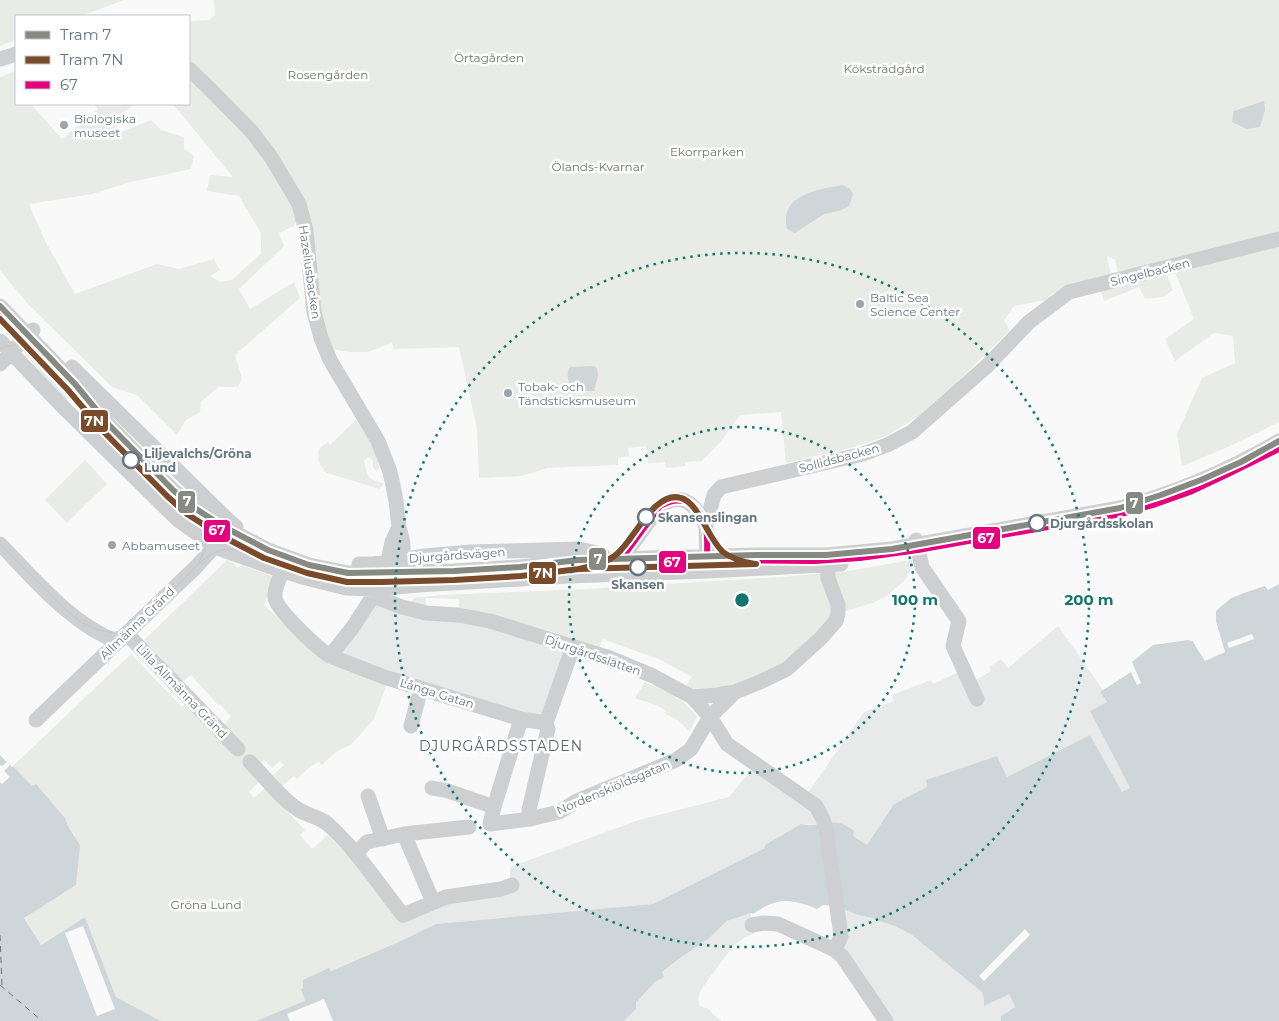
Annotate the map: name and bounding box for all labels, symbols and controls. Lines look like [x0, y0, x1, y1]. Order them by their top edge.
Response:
legend [15, 15, 190, 105]
text: Tram 7 [60, 25, 112, 44]
text: Tram 7N [60, 50, 124, 69]
park label: Örtagården [454, 50, 524, 65]
park label: Köksträdgård [843, 61, 925, 76]
park label: Rosengården [288, 67, 368, 82]
text: 67 [60, 75, 78, 94]
place label: Biologiska museet [74, 111, 136, 140]
marker: Biologiska museet [58, 119, 70, 131]
park label: Ekorrparken [670, 144, 744, 159]
park label: Ölands-Kvarnar [551, 159, 645, 174]
street label: Hazeliusbacken [296, 224, 324, 320]
street label: Singelbacken [1109, 255, 1191, 289]
place label: Baltic Sea Science Center [870, 290, 960, 319]
marker: Baltic Sea Science Center [854, 298, 866, 310]
place label: Tobak- och Tändsticksmuseum [518, 379, 636, 408]
marker: Tobak- och Tändsticksmuseum [502, 387, 514, 399]
line badge: 7N [80, 409, 109, 433]
text: 7N [84, 412, 104, 430]
street label: Sollidsbacken [797, 440, 881, 476]
place label: Liljevalchs/Gröna Lund [144, 446, 252, 475]
marker: Liljevalchs/Gröna Lund [122, 451, 140, 469]
line badge: 7 [177, 490, 196, 514]
line badge: 7 [1125, 491, 1144, 515]
text: 7 [183, 492, 192, 510]
text: 7 [1130, 494, 1139, 512]
marker: Skansenslingan [637, 508, 655, 526]
place label: Skansenslingan [658, 510, 757, 525]
marker: Djurgårdsskolan [1028, 514, 1046, 532]
place label: Djurgårdsskolan [1050, 516, 1154, 531]
line badge: 67 [203, 519, 231, 543]
text: 67 [208, 521, 226, 539]
line badge: 67 [972, 526, 1001, 550]
text: 67 [977, 529, 995, 547]
place label: Abbamuseet [122, 538, 200, 553]
marker: Abbamuseet [106, 539, 118, 551]
street label: Djurgårdsvägen [408, 544, 506, 566]
line badge: 7 [588, 547, 607, 571]
text: 7 [594, 550, 603, 568]
line badge: 67 [658, 550, 687, 574]
text: 67 [663, 553, 681, 571]
marker: Skansen [629, 558, 647, 576]
line badge: 7N [528, 561, 557, 585]
text: 7N [533, 564, 553, 582]
place label: Skansen [611, 577, 665, 592]
street label: Allmänna Gränd [96, 583, 178, 663]
text: 100 m [892, 590, 938, 609]
text: 200 m [1064, 590, 1114, 609]
centre of rings [733, 591, 751, 609]
street label: Djurgårdsslätten [543, 632, 643, 678]
street label: Lilla Allmänna Gränd [133, 641, 231, 741]
street label: Långa Gatan [398, 675, 476, 711]
district label: DJURGÅRDSSTADEN [419, 736, 583, 755]
street label: Nordenskiöldsgatan [554, 756, 672, 818]
park label: Gröna Lund [170, 897, 242, 912]

